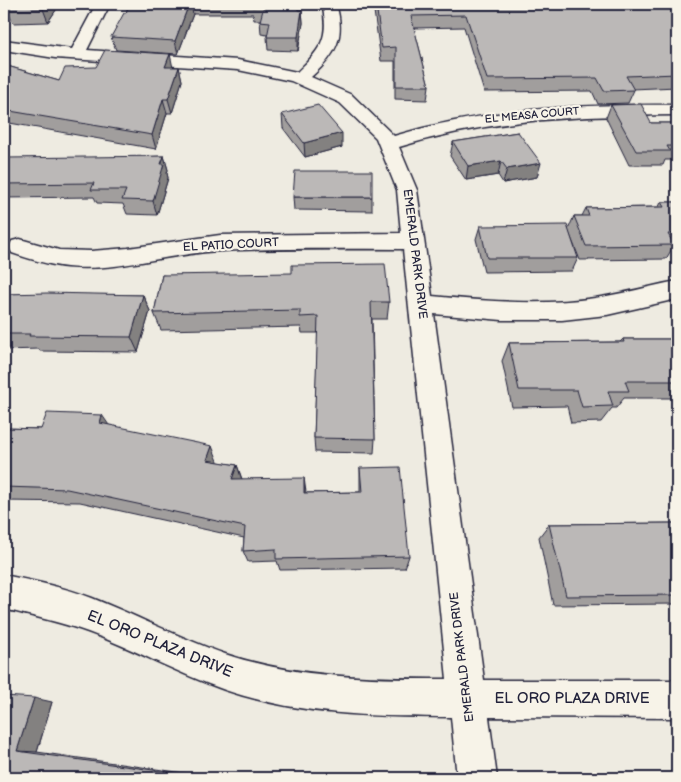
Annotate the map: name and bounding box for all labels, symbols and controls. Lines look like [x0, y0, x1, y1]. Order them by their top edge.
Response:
street label: EL MEASA COURT [484, 104, 580, 126]
street label: EMERALD PARK DRIVE [400, 188, 430, 320]
street label: EL PATIO COURT [182, 235, 280, 255]
street label: EMERALD PARK DRIVE [447, 591, 477, 723]
street label: EL ORO PLAZA DRIVE [84, 606, 236, 682]
street label: EL ORO PLAZA DRIVE [494, 689, 650, 708]

